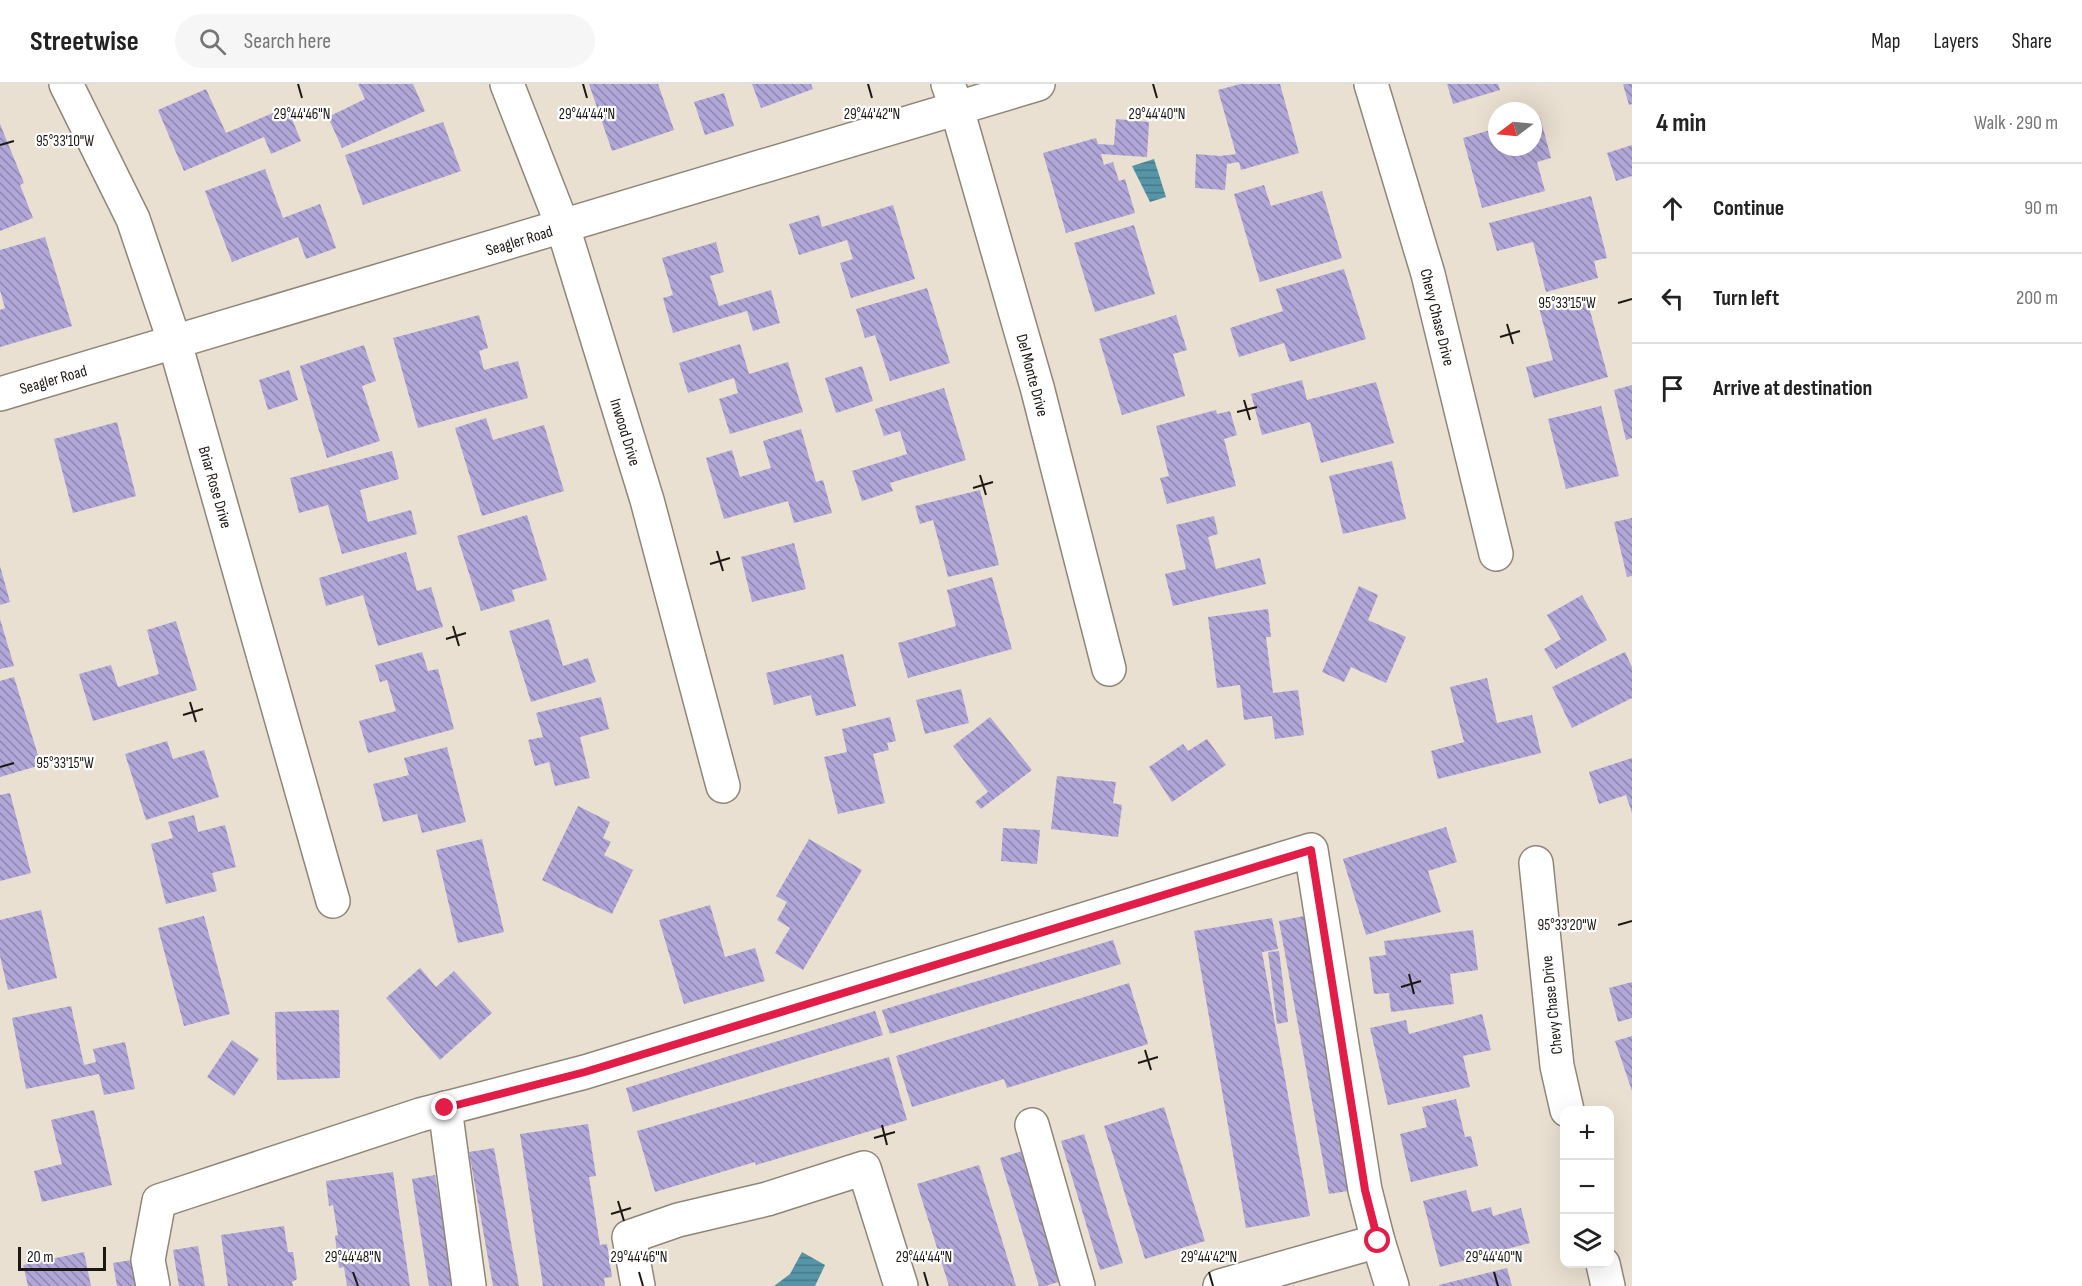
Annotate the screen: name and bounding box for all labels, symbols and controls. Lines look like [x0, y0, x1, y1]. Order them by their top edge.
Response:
search box [175, 14, 595, 68]
text: Streetwise [30, 25, 139, 58]
icon: search [196, 25, 229, 58]
text: Search here [244, 28, 331, 55]
text: Map [1871, 29, 1900, 54]
text: Layers [1933, 29, 1979, 54]
text: Share [2012, 29, 2052, 54]
north arrow [1488, 102, 1542, 156]
text: 29°44'46"N [274, 105, 330, 124]
text: 29°44'44"N [559, 105, 615, 124]
text: 29°44'42"N [844, 105, 900, 124]
text: 29°44'40"N [1129, 105, 1185, 124]
text: 4 min [1656, 108, 1706, 139]
text: Walk · 290 m [1974, 111, 2058, 135]
text: 95°33'10"W [36, 132, 94, 151]
icon: ahead [1656, 192, 1689, 225]
text: Continue [1713, 195, 1784, 222]
text: 90 m [2024, 196, 2058, 220]
street label: Seagler Road [484, 222, 555, 261]
street label: Chevy Chase Drive [1415, 267, 1458, 368]
icon: left [1656, 282, 1689, 315]
text: Turn left [1713, 285, 1779, 312]
text: 200 m [2016, 286, 2058, 310]
text: 95°33'15"W [1538, 294, 1596, 313]
street label: Del Monte Drive [1011, 332, 1052, 419]
street label: Seagler Road [18, 362, 89, 399]
icon: arrive [1656, 372, 1689, 405]
text: Arrive at destination [1713, 375, 1872, 402]
street label: Inwood Drive [605, 396, 644, 468]
street label: Briar Rose Drive [194, 444, 235, 531]
text: 95°33'15"W [36, 754, 94, 773]
text: 95°33'20"W [1538, 916, 1597, 935]
street label: Chevy Chase Drive [1538, 954, 1567, 1055]
route end [431, 1094, 457, 1120]
map controls [1560, 1106, 1614, 1268]
button: + [1560, 1106, 1614, 1160]
button: − [1560, 1160, 1614, 1214]
button: layers [1560, 1214, 1614, 1268]
route start [1364, 1227, 1390, 1253]
scale bar [18, 1244, 106, 1272]
text: 20 m [27, 1248, 54, 1267]
text: 29°44'48"N [325, 1248, 381, 1267]
text: 29°44'46"N [611, 1248, 667, 1267]
text: 29°44'44"N [896, 1248, 952, 1267]
text: 29°44'42"N [1181, 1248, 1237, 1267]
text: 29°44'40"N [1466, 1248, 1522, 1267]

